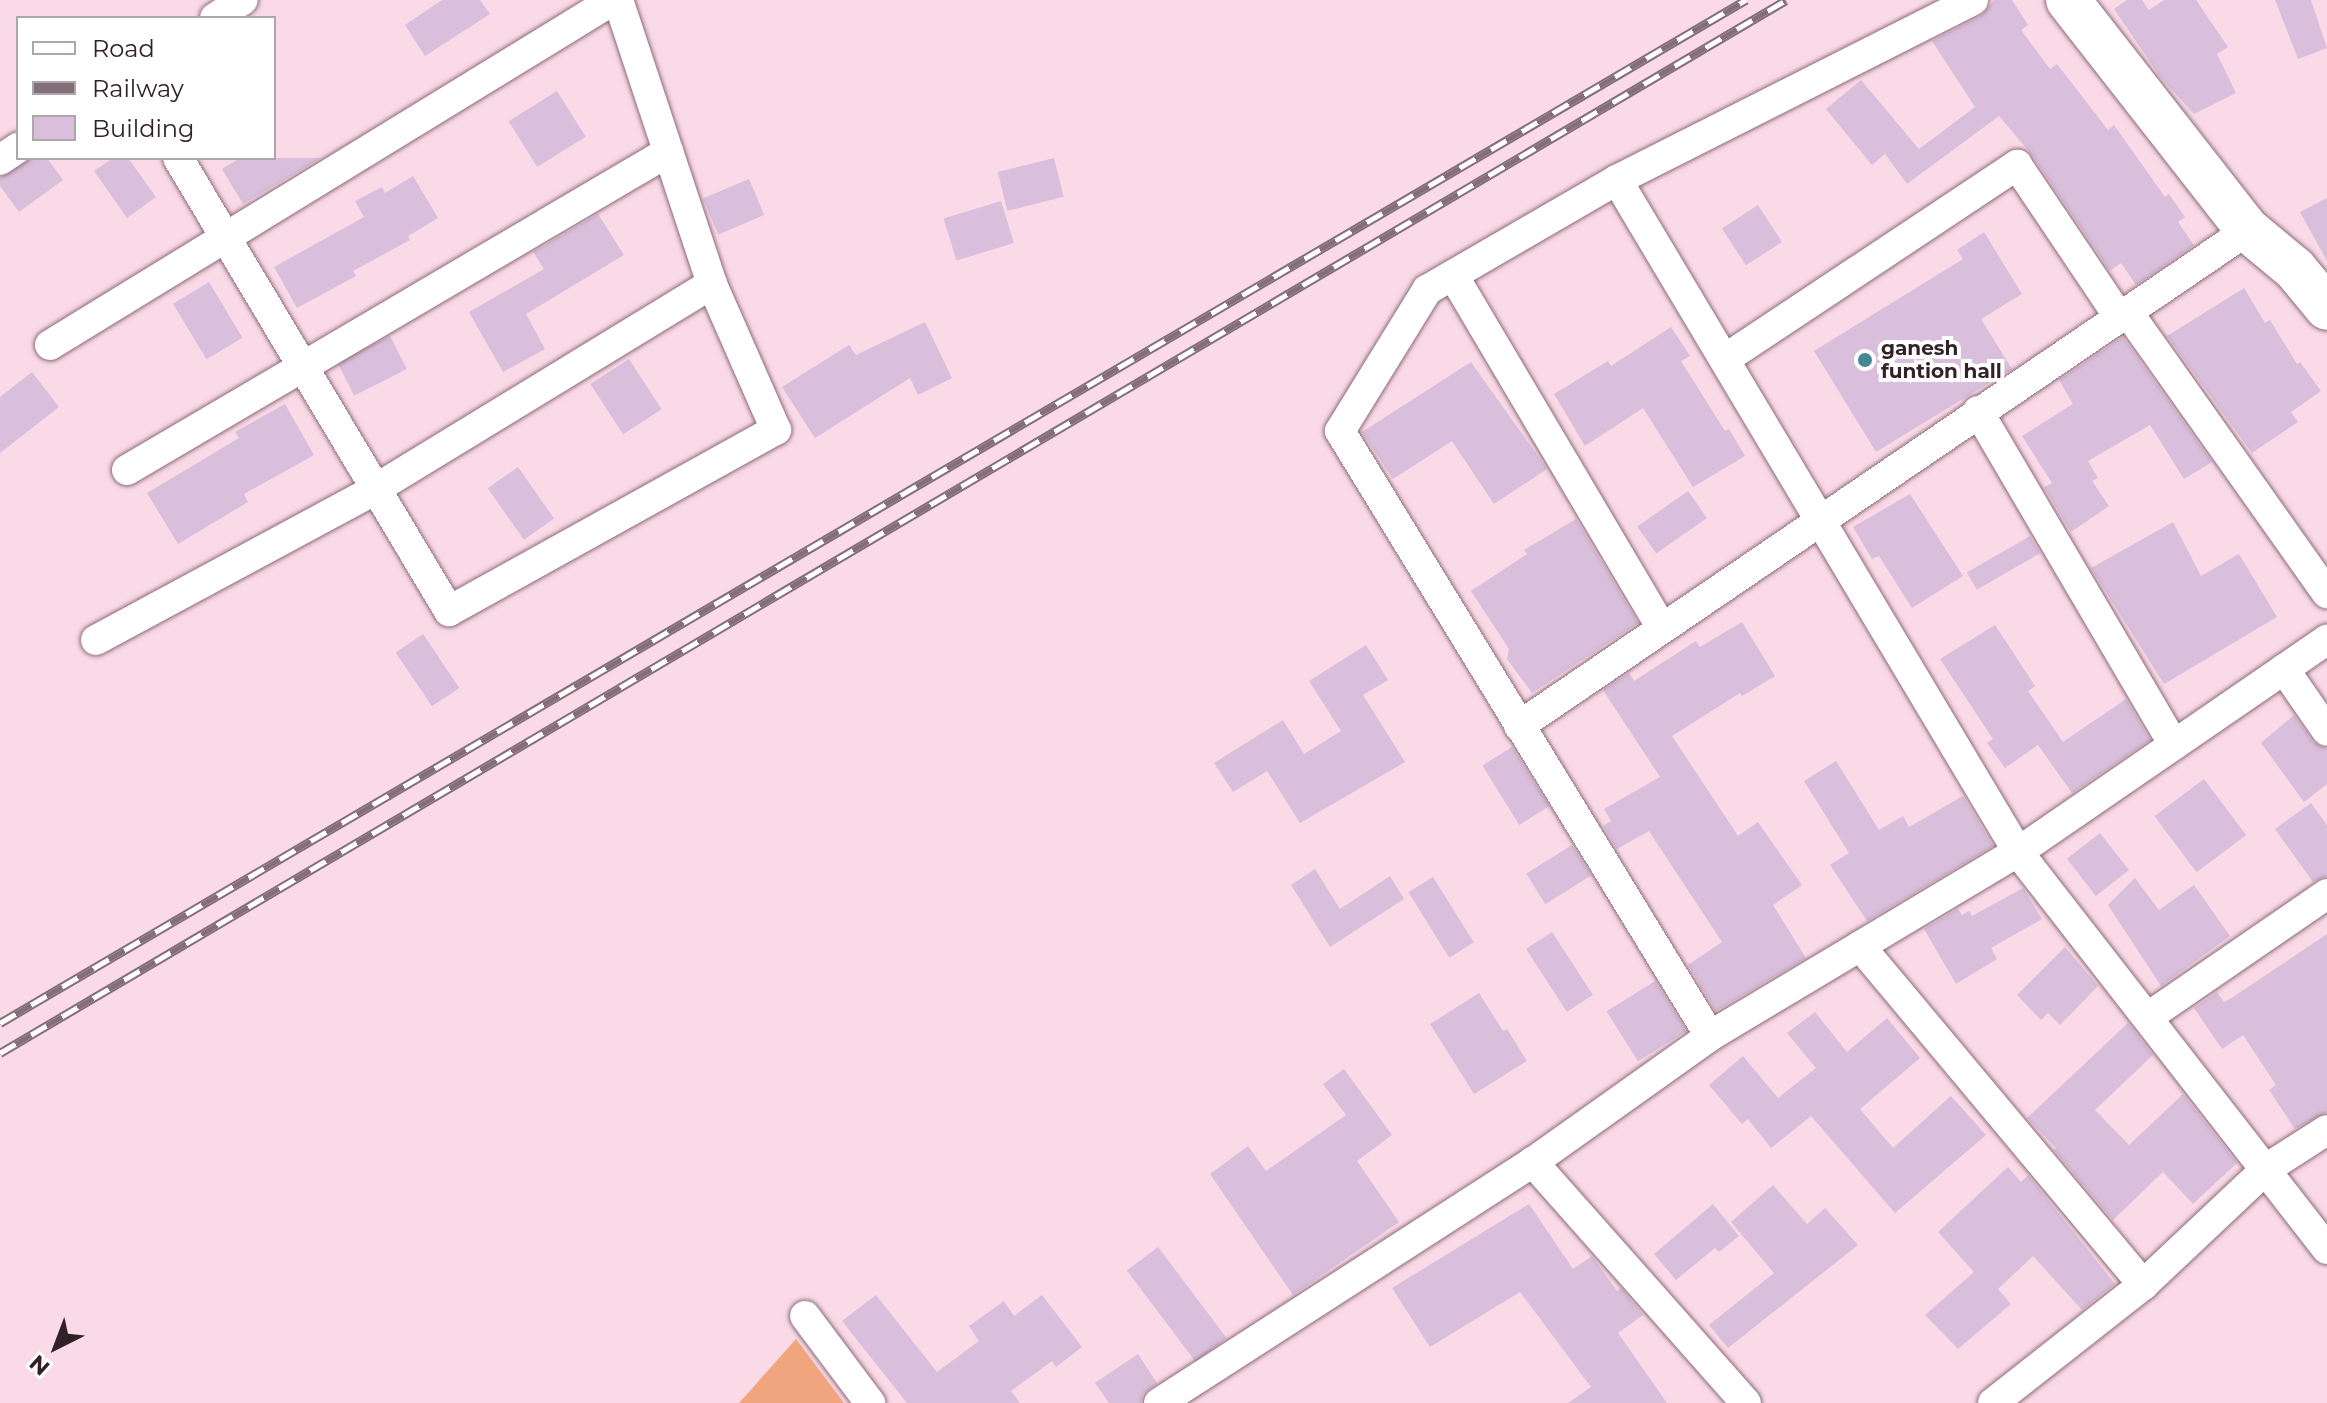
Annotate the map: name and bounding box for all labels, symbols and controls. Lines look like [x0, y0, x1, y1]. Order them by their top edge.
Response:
legend [16, 16, 276, 160]
text: Road [92, 34, 155, 63]
text: Railway [92, 74, 184, 103]
text: Building [92, 114, 195, 143]
place label: ganesh funtion hall [1881, 336, 2002, 383]
marker: ganesh funtion hall [1856, 351, 1874, 369]
north arrow [16, 1307, 96, 1387]
text: N [24, 1349, 55, 1381]

